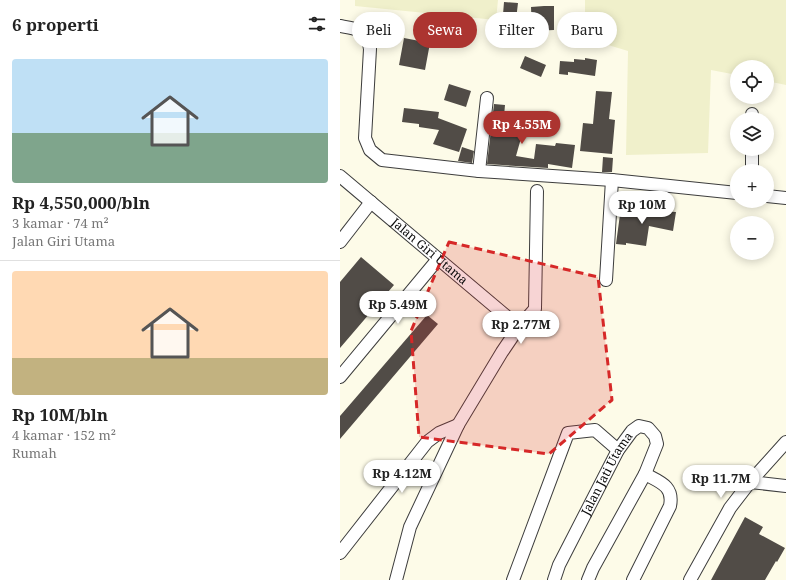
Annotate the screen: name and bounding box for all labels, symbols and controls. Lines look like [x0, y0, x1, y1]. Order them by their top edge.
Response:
chip: Beli [352, 12, 405, 48]
chip: Sewa [413, 12, 477, 48]
chip: Filter [485, 12, 549, 48]
chip: Baru [557, 12, 617, 48]
text: 6 properti [12, 13, 99, 36]
icon: filters [306, 13, 328, 35]
map controls [730, 60, 774, 260]
button: locate [730, 60, 774, 104]
icon: home [134, 85, 206, 157]
pin: Rp 4.55M [481, 111, 563, 145]
button: layers [730, 112, 774, 156]
text: Rp 4.55M [492, 115, 552, 133]
button: + [730, 164, 774, 208]
text: Rp 4,550,000/bln [12, 191, 150, 214]
pin: Rp 10M [609, 191, 675, 225]
text: Rp 10M [618, 195, 666, 213]
street label: Jalan Giri Utama [387, 213, 472, 288]
text: 3 kamar · 74 m² [12, 214, 109, 232]
button: − [730, 216, 774, 260]
text: Jalan Giri Utama [12, 232, 115, 250]
pin: Rp 5.49M [357, 291, 439, 325]
text: Rp 5.49M [368, 295, 428, 313]
icon: home [134, 297, 206, 369]
pin: Rp 2.77M [480, 311, 562, 345]
text: Rp 2.77M [491, 315, 551, 333]
text: Rp 10M/bln [12, 403, 108, 426]
text: 4 kamar · 152 m² [12, 426, 116, 444]
street label: Jalan Jati Utama [577, 428, 637, 519]
text: Rumah [12, 444, 57, 462]
pin: Rp 4.12M [361, 460, 443, 494]
text: Rp 4.12M [372, 464, 432, 482]
pin: Rp 11.7M [680, 465, 762, 499]
text: Rp 11.7M [691, 469, 751, 487]

